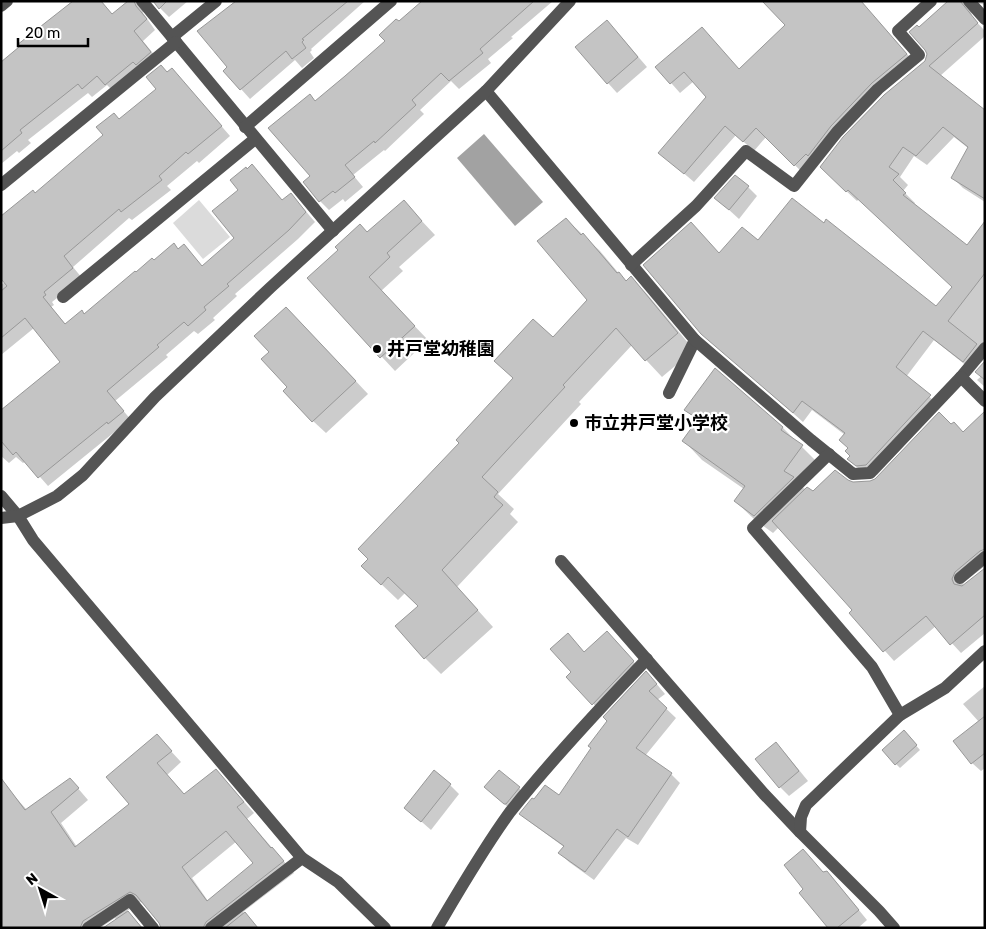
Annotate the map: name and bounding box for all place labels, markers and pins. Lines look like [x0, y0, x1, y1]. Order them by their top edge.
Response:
place label: 井戸堂幼稚園 [387, 338, 495, 360]
marker: 井戸堂幼稚園 [371, 343, 383, 355]
place label: 市立井戸堂小学校 [584, 412, 728, 434]
marker: 市立井戸堂小学校 [568, 417, 580, 429]

